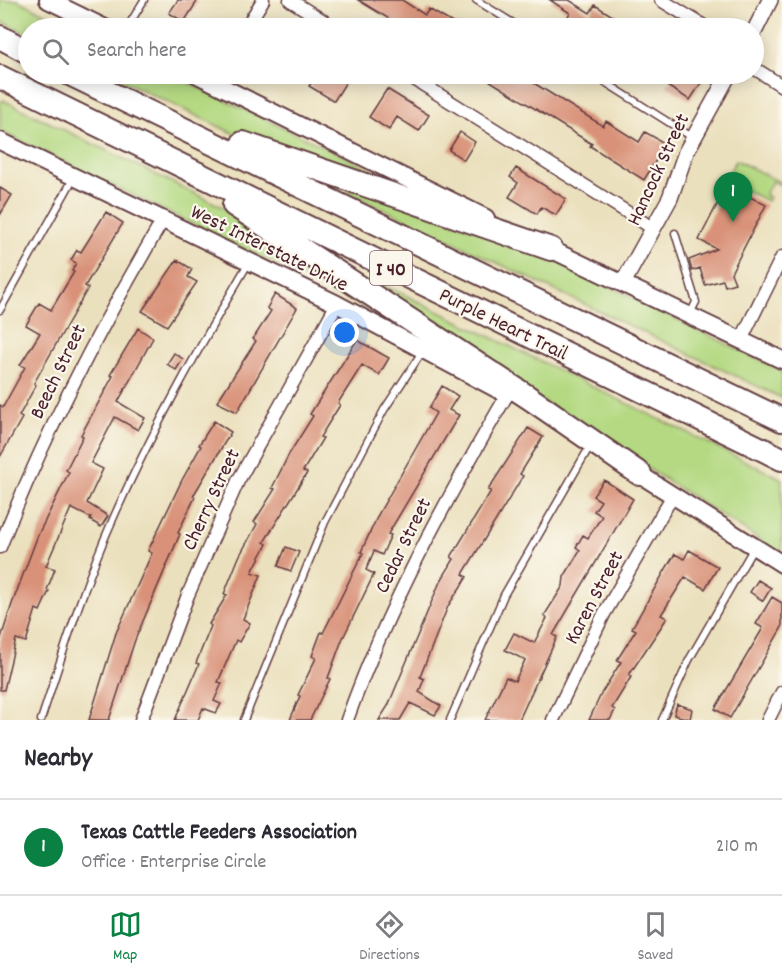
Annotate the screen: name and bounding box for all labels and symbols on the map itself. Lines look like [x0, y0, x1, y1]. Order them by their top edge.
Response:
street label: Hancock Street [621, 109, 699, 231]
pin: 1 [714, 172, 752, 222]
street label: West Interstate Drive [185, 198, 353, 301]
road number: I 40 [370, 251, 412, 285]
street label: Purple Heart Trail [433, 281, 572, 370]
your location [330, 318, 359, 347]
street label: Beech Street [24, 320, 96, 425]
street label: Cherry Street [176, 444, 249, 556]
street label: Cedar Street [369, 493, 441, 599]
street label: Karen Street [558, 546, 633, 651]

